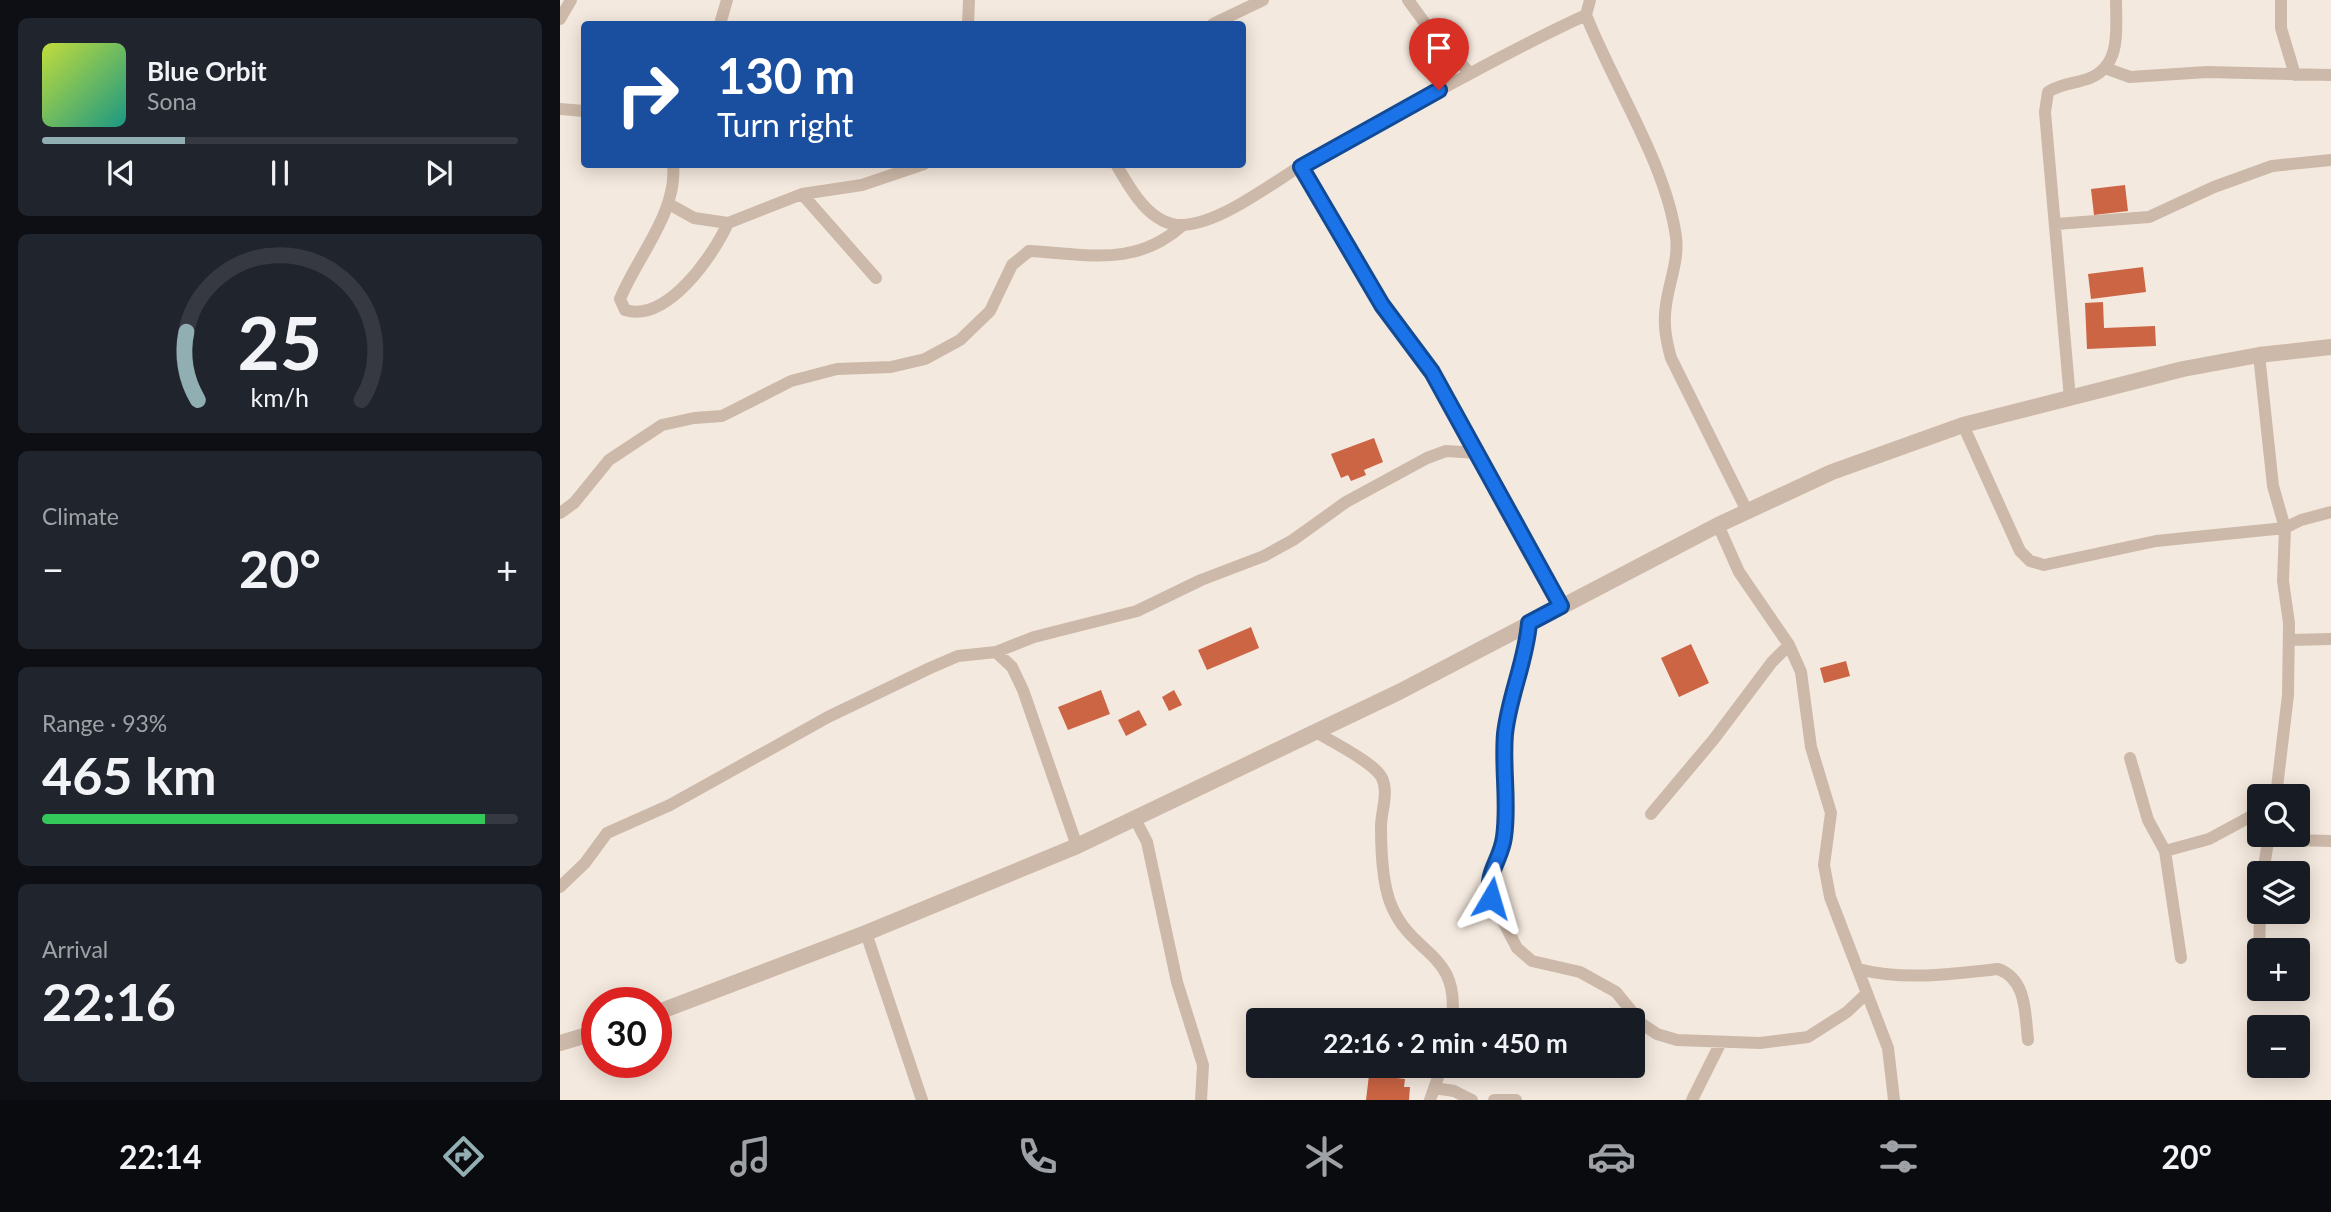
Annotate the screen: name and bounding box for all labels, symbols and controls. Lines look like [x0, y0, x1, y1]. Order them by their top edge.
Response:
pin [1409, 18, 1469, 90]
icon: arrive [1420, 29, 1458, 67]
text: 130 m [717, 46, 855, 104]
icon: right [602, 49, 693, 140]
text: Blue Orbit [147, 55, 267, 87]
text: Sona [147, 87, 197, 115]
text: Turn right [717, 105, 853, 144]
icon: previous [102, 154, 140, 192]
icon: pause [261, 154, 299, 192]
icon: next [420, 154, 458, 192]
text: 25 [238, 298, 322, 386]
text: km/h [251, 381, 309, 411]
text: Climate [42, 502, 119, 530]
text: 20° [239, 537, 321, 599]
text: − [42, 546, 64, 592]
text: + [496, 546, 518, 592]
text: Range · 93% [42, 709, 167, 737]
text: 465 km [42, 744, 216, 806]
map controls [2247, 784, 2310, 1078]
button: search [2247, 784, 2310, 847]
position arrow [1454, 861, 1528, 935]
button: layers [2247, 861, 2310, 924]
text: Arrival [42, 935, 108, 963]
button: + [2247, 938, 2310, 1001]
text: 22:16 [42, 970, 176, 1032]
speed limit sign: 30 [581, 987, 672, 1078]
button: − [2247, 1015, 2310, 1078]
text: 22:16 · 2 min · 450 m [1323, 1027, 1568, 1059]
icon: directions [439, 1132, 488, 1181]
icon: music [726, 1132, 775, 1181]
icon: phone [1013, 1132, 1062, 1181]
icon: climate [1300, 1132, 1349, 1181]
icon: car [1587, 1132, 1636, 1181]
icon: filters [1874, 1132, 1923, 1181]
text: 22:14 [119, 1137, 201, 1176]
text: 20° [2161, 1137, 2212, 1176]

